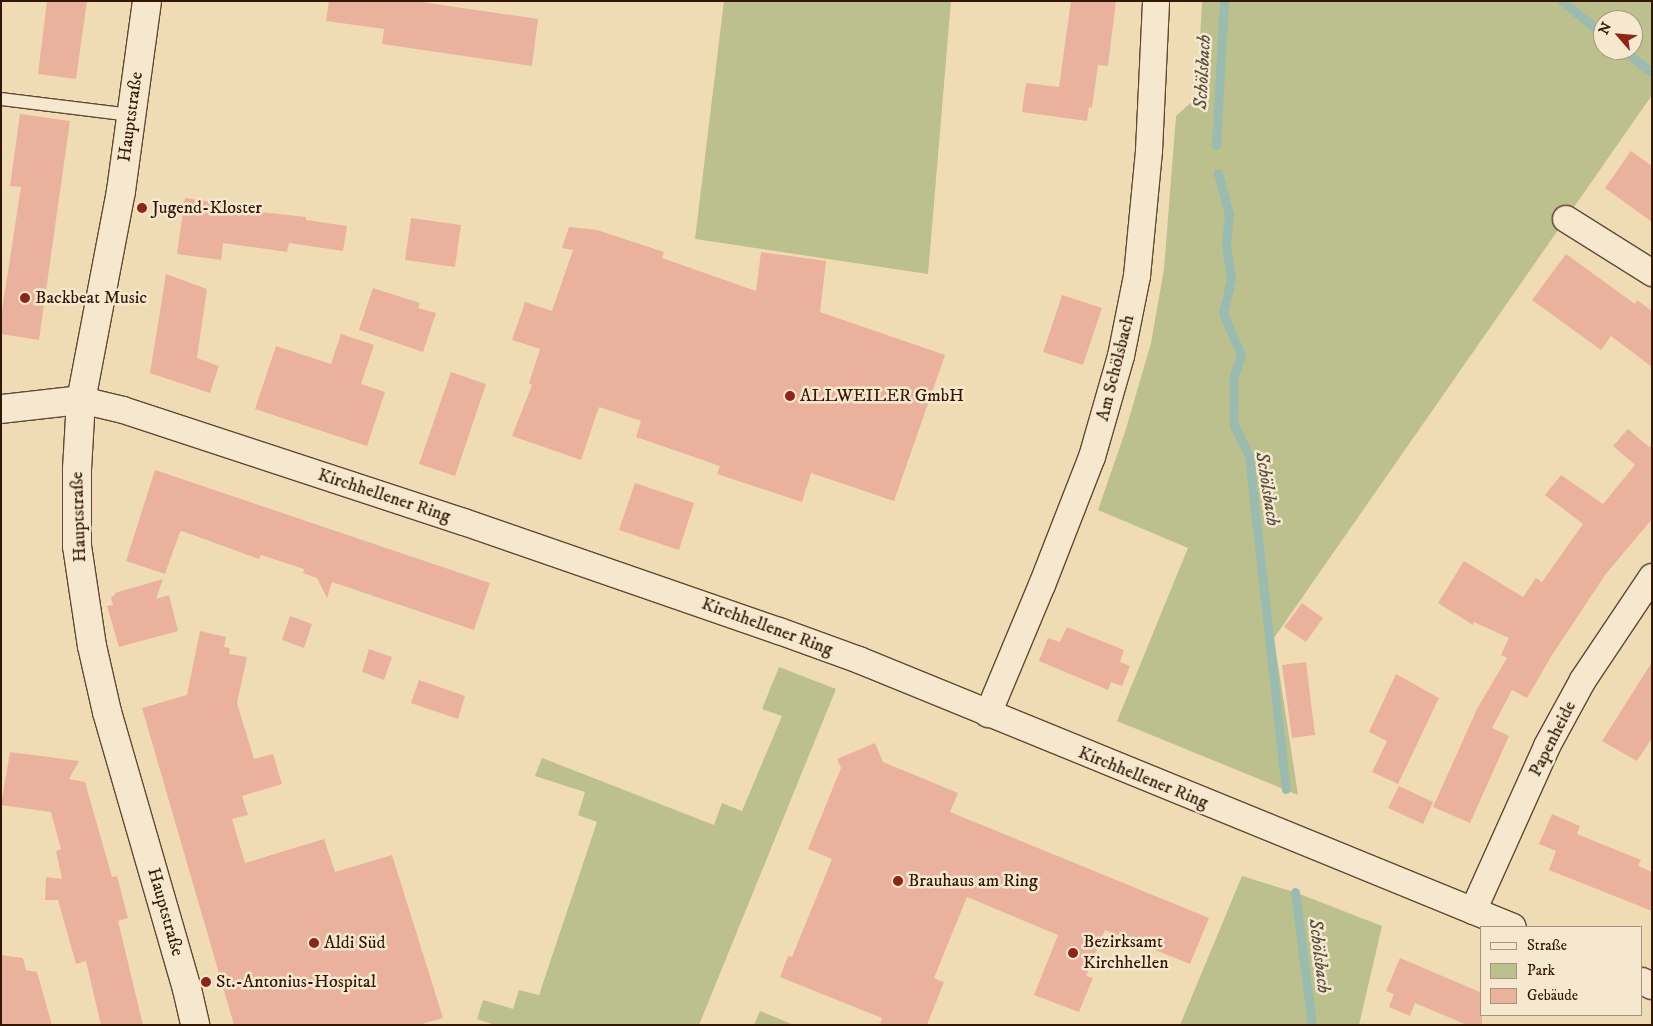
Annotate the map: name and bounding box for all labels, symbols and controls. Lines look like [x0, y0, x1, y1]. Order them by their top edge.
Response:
north arrow [1593, 10, 1643, 60]
text: N [1595, 19, 1616, 38]
water label: Schölsbach [1190, 34, 1216, 110]
street label: Hauptstraße [114, 71, 148, 163]
place label: Jugend-Kloster [152, 197, 262, 219]
marker: Jugend-Kloster [136, 202, 148, 214]
place label: Backbeat Music [35, 287, 147, 309]
marker: Backbeat Music [19, 292, 31, 304]
street label: Am Schölsbach [1092, 313, 1140, 423]
place label: ALLWEILER GmbH [800, 385, 964, 407]
marker: ALLWEILER GmbH [784, 390, 796, 402]
water label: Schölsbach [1250, 450, 1284, 528]
street label: Kirchhellener Ring [315, 464, 453, 528]
street label: Hauptstraße [67, 471, 91, 563]
street label: Kirchhellener Ring [698, 593, 836, 661]
street label: Papenheide [1525, 698, 1581, 780]
street label: Kirchhellener Ring [1075, 742, 1211, 814]
street label: Hauptstraße [142, 865, 188, 959]
place label: Brauhaus am Ring [908, 870, 1038, 892]
marker: Brauhaus am Ring [892, 875, 904, 887]
water label: Schölsbach [1303, 917, 1335, 995]
legend [1480, 926, 1643, 1016]
place label: Aldi Süd [324, 932, 385, 954]
place label: Bezirksamt Kirchhellen [1083, 932, 1169, 974]
text: Straße [1527, 936, 1567, 955]
marker: Aldi Süd [308, 937, 320, 949]
marker: Bezirksamt Kirchhellen [1067, 947, 1079, 959]
text: Park [1527, 961, 1555, 980]
place label: St.-Antonius-Hospital [216, 971, 376, 993]
marker: St.-Antonius-Hospital [200, 976, 212, 988]
text: Gebäude [1527, 986, 1578, 1005]

